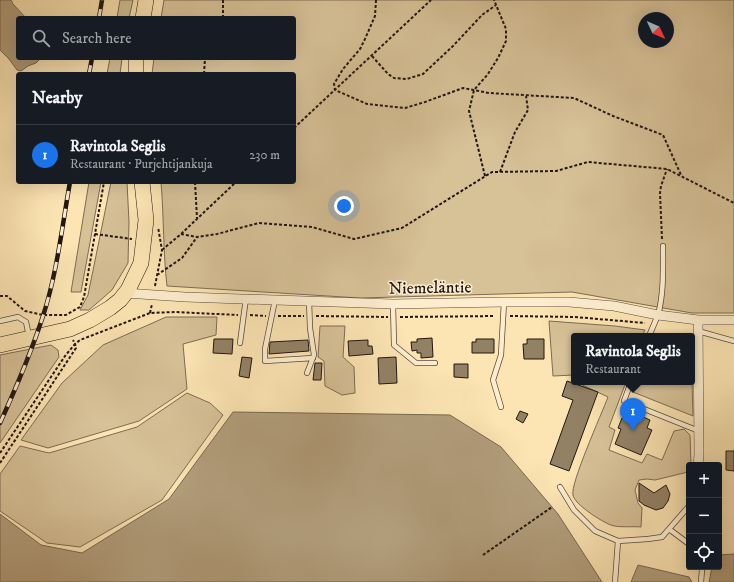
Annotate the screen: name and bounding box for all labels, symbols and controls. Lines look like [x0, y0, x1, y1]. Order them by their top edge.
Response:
north arrow [638, 12, 674, 48]
search box [16, 16, 296, 60]
icon: search [30, 27, 52, 49]
text: Search here [62, 29, 131, 48]
text: Nearby [32, 87, 82, 109]
text: Ravintola Seglis [70, 137, 165, 156]
text: 1 [43, 147, 47, 163]
text: 230 m [249, 147, 280, 163]
text: Restaurant · Purjehtijankuja [70, 156, 212, 172]
your location [334, 196, 354, 216]
street label: Niemeläntie [388, 276, 472, 300]
popup [571, 333, 695, 385]
text: Ravintola Seglis [585, 342, 681, 361]
text: Restaurant [585, 361, 641, 377]
pin: 1 [620, 398, 646, 431]
map controls [686, 462, 722, 570]
button: + [686, 462, 722, 498]
button: − [686, 498, 722, 534]
button: locate [686, 534, 722, 570]

